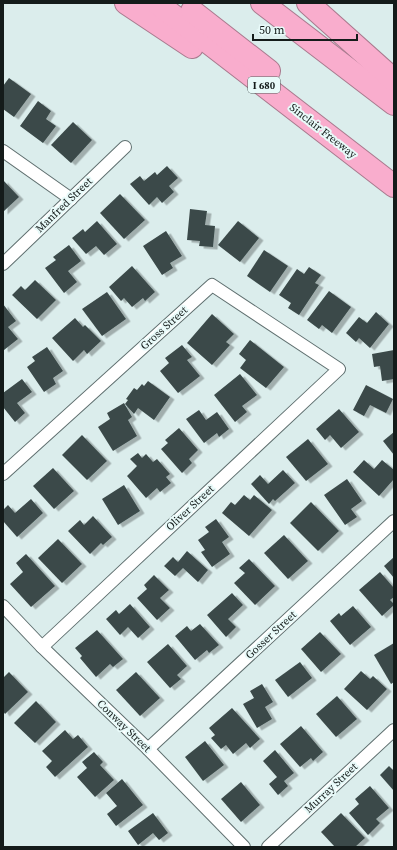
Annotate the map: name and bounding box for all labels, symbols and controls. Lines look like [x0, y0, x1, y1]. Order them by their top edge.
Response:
scale bar [253, 16, 357, 42]
text: 50 m [259, 22, 285, 38]
road number: I 680 [248, 77, 280, 93]
street label: Sinclair Freeway [286, 100, 360, 162]
street label: Manfred Street [32, 174, 96, 236]
street label: Gross Street [137, 303, 191, 353]
street label: Oliver Street [163, 482, 218, 534]
street label: Gosser Street [242, 607, 300, 662]
street label: Conway Street [94, 696, 155, 756]
street label: Murray Street [301, 759, 361, 816]

